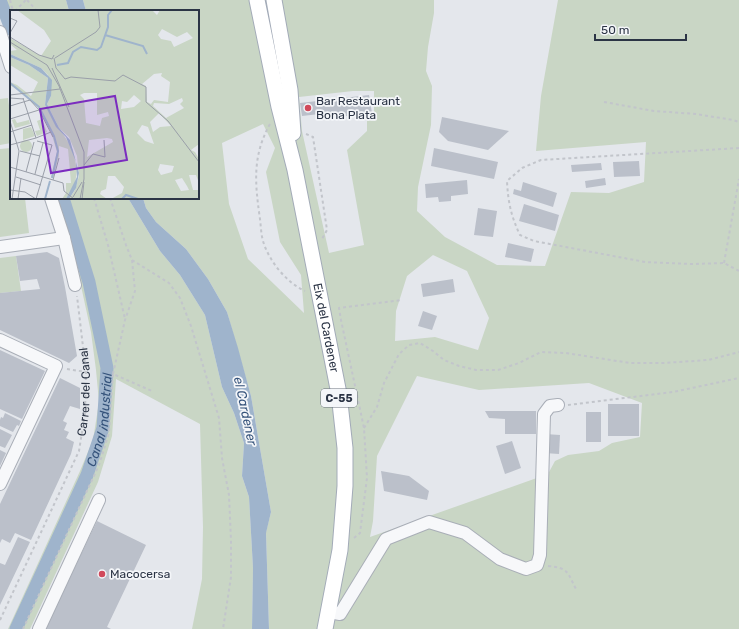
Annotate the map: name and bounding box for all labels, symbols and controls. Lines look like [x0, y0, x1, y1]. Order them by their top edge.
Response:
inset map [10, 10, 199, 199]
scale bar [595, 16, 686, 42]
text: 50 m [601, 23, 629, 37]
place label: Bar Restaurant Bona Plata [316, 94, 400, 122]
marker: Bar Restaurant Bona Plata [303, 103, 313, 113]
street label: Eix del Cardener [310, 282, 342, 374]
street label: Carrer del Canal [74, 347, 93, 437]
water label: Canal industrial [84, 371, 115, 468]
water label: el Cardener [231, 375, 260, 448]
road number: C-55 [321, 389, 357, 407]
place label: Macocersa [110, 567, 170, 581]
marker: Macocersa [97, 569, 107, 579]

